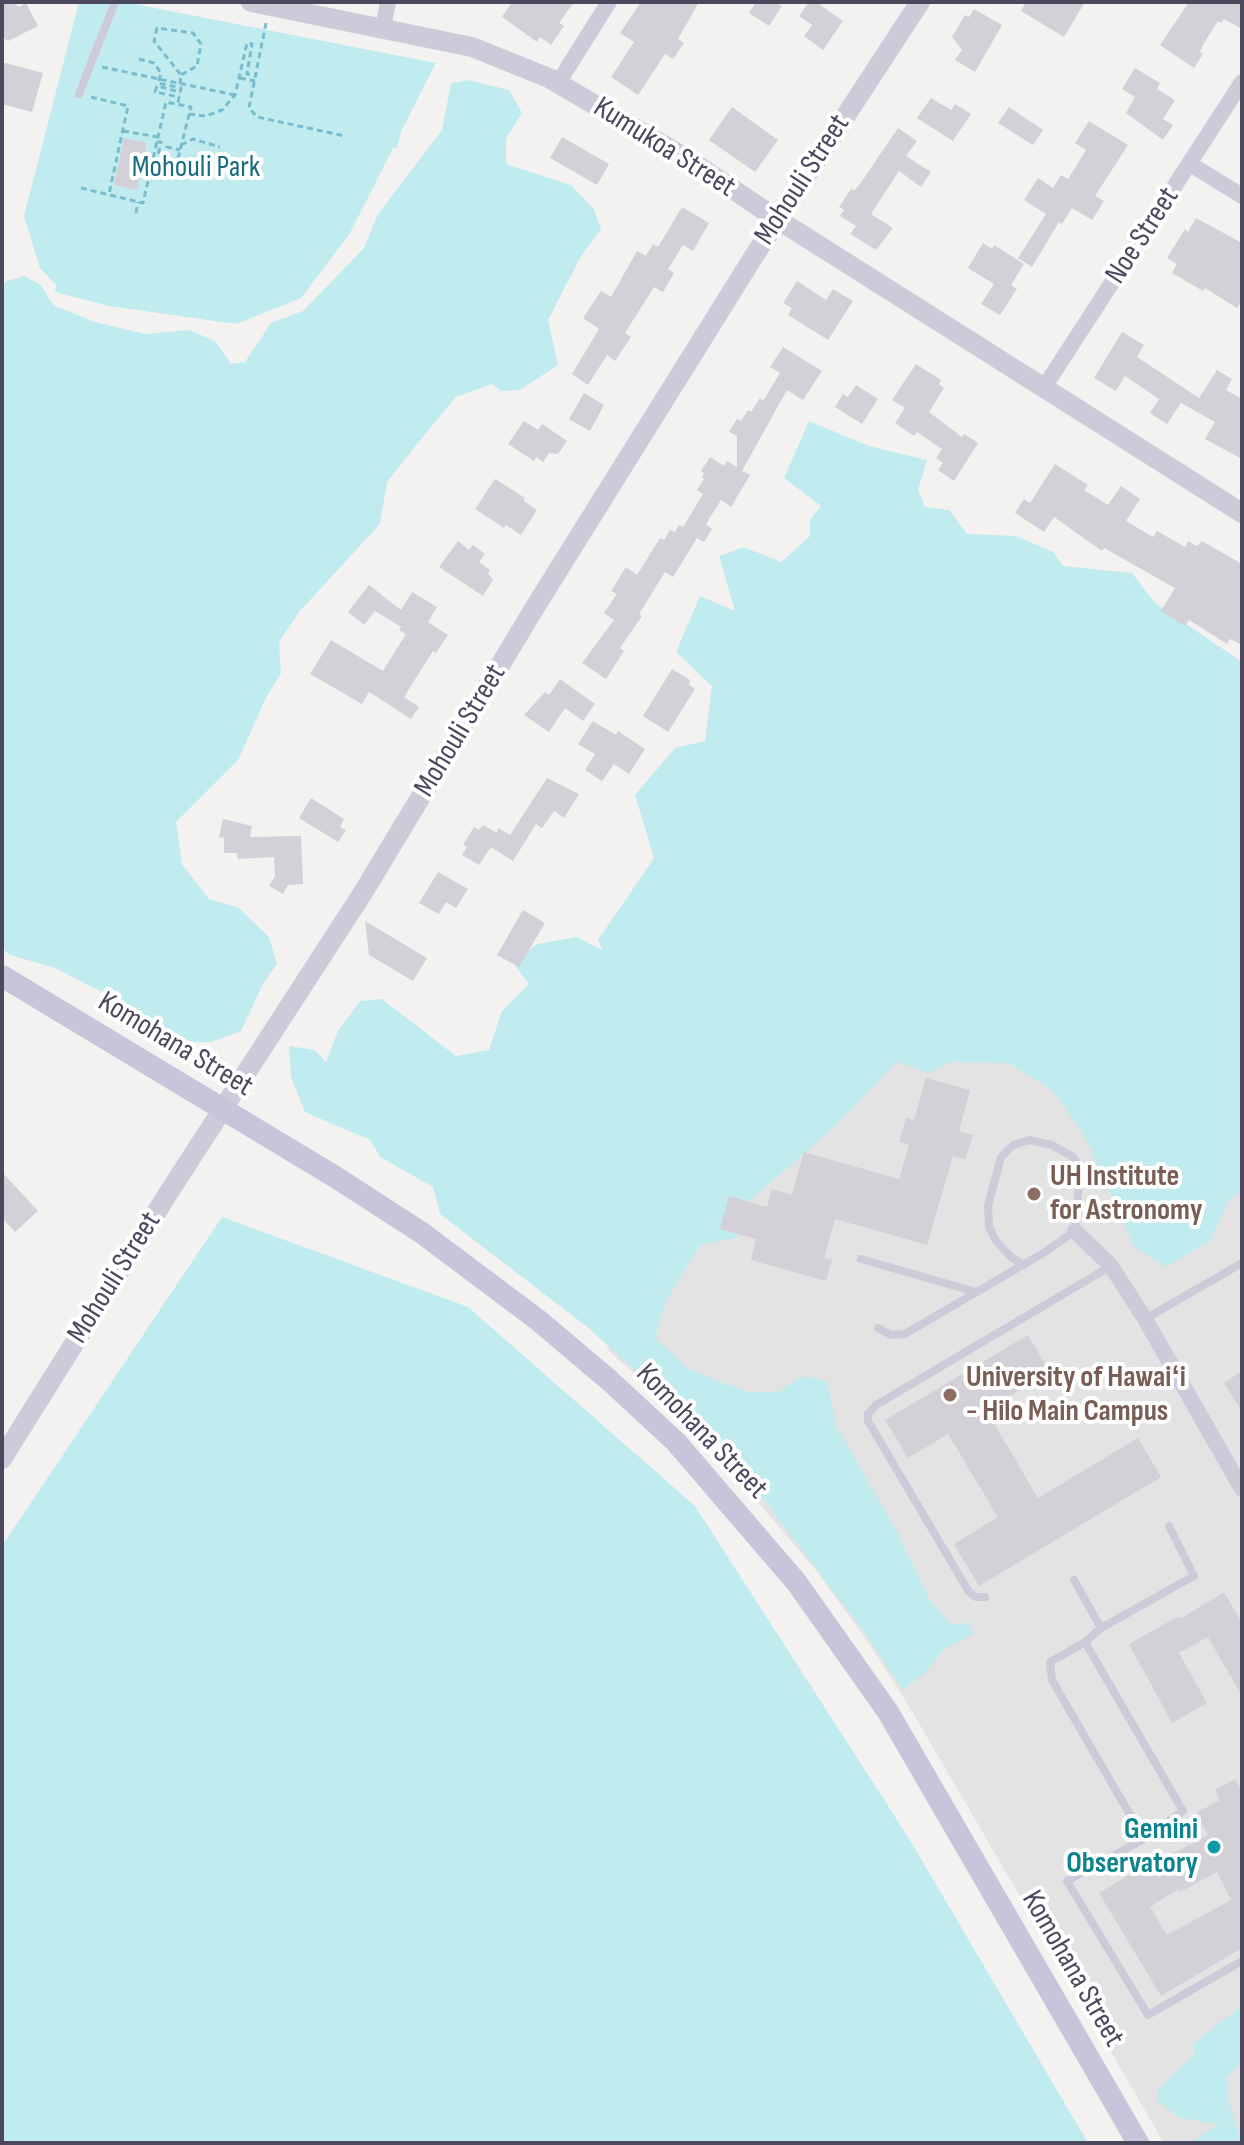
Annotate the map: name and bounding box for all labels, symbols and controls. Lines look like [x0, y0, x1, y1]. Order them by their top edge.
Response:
street label: Kumukoa Street [586, 90, 742, 206]
street label: Mohouli Street [748, 108, 858, 252]
park label: Mohouli Park [132, 150, 260, 186]
street label: Noe Street [1099, 181, 1187, 291]
street label: Mohouli Street [407, 658, 515, 804]
street label: Komohana Street [91, 985, 259, 1105]
place label: UH Institute for Astronomy [1050, 1159, 1202, 1230]
marker: UH Institute for Astronomy [1025, 1185, 1043, 1203]
street label: Mohouli Street [61, 1206, 169, 1350]
street label: Komohana Street [628, 1357, 774, 1507]
place label: University of Hawaiʻi - Hilo Main Campus [966, 1360, 1186, 1430]
marker: University of Hawaiʻi - Hilo Main Campus [941, 1386, 959, 1404]
place label: Gemini Observatory [1066, 1812, 1198, 1882]
marker: Gemini Observatory [1205, 1838, 1223, 1856]
street label: Komohana Street [1013, 1885, 1131, 2053]

